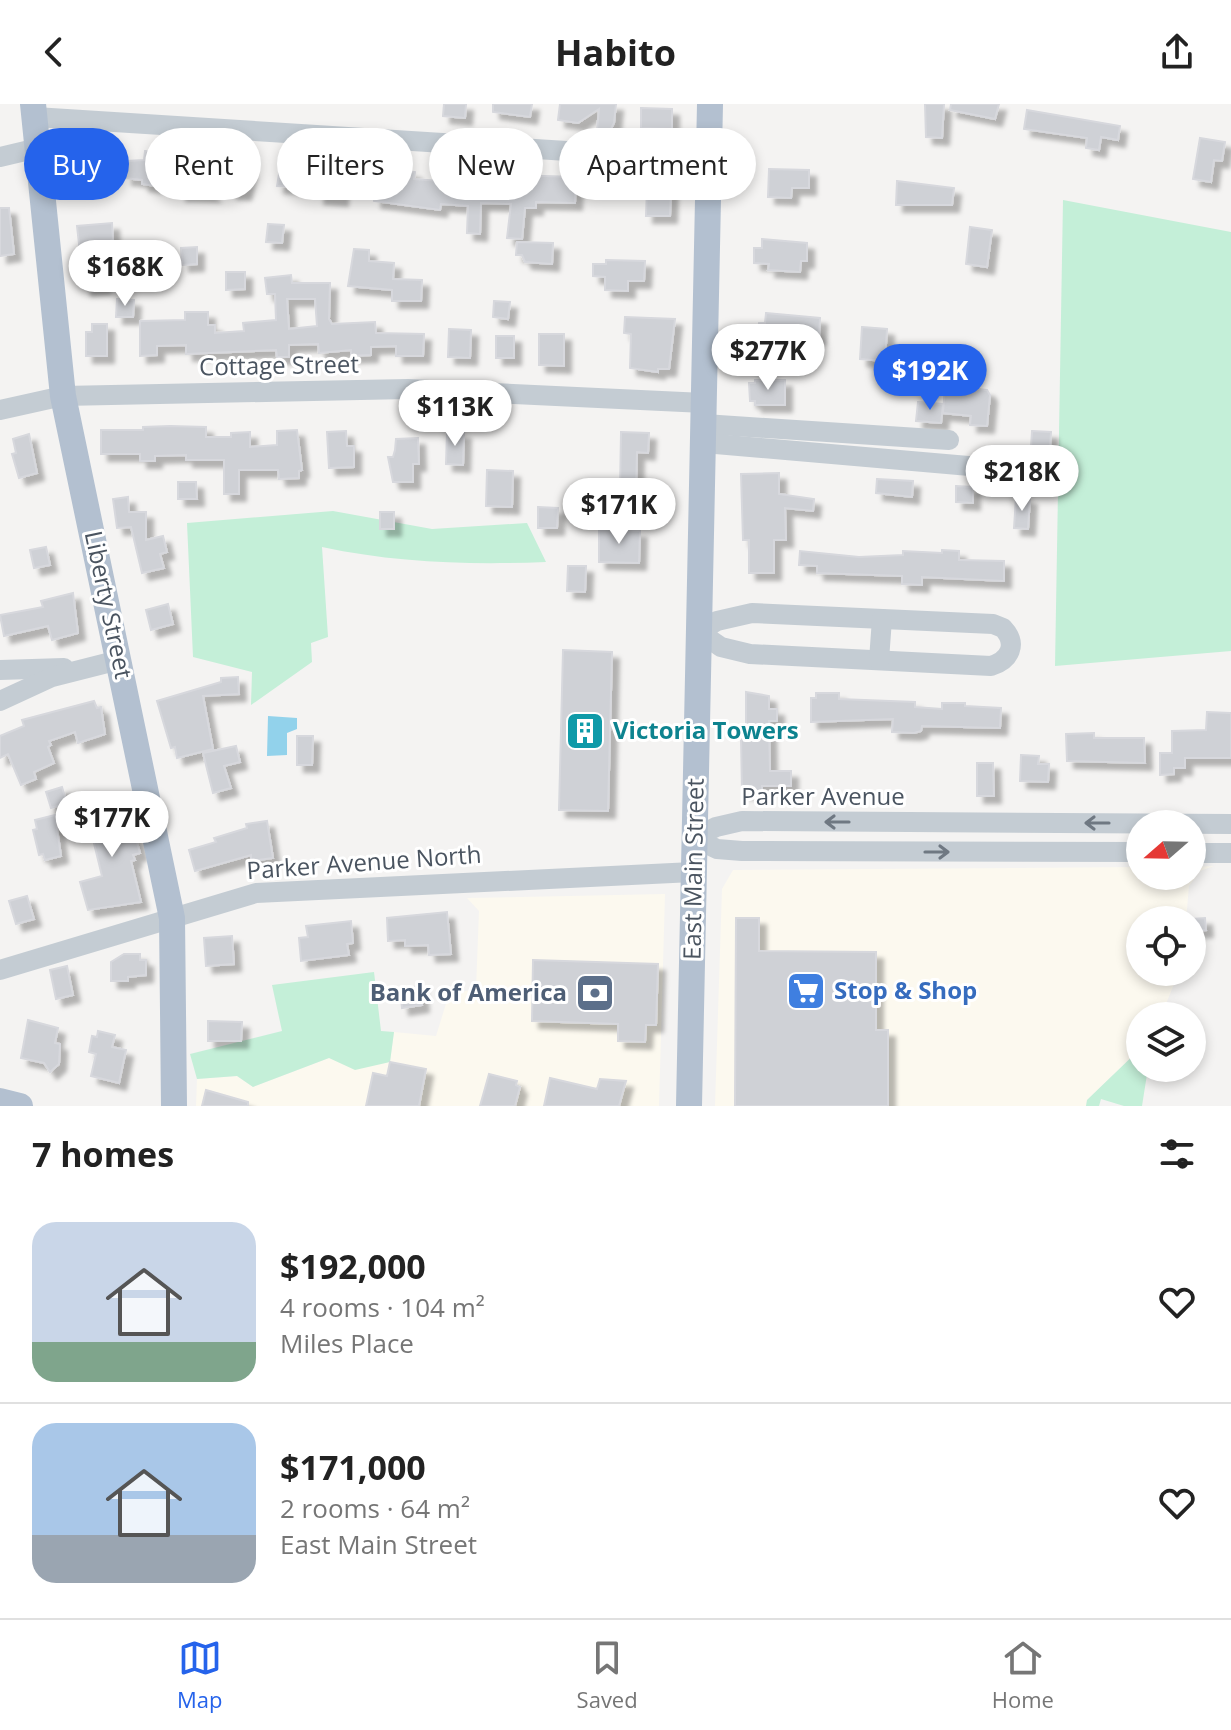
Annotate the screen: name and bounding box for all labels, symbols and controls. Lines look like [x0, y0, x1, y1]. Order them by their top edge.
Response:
text: Habito [555, 28, 676, 77]
icon: back [32, 30, 76, 74]
icon: share [1155, 30, 1199, 74]
chip: Buy [24, 128, 129, 200]
chip: Rent [145, 128, 261, 200]
chip: Filters [277, 128, 413, 200]
chip: New [429, 128, 543, 200]
chip: Apartment [559, 128, 756, 200]
pin: $168K [69, 240, 181, 308]
text: $168K [87, 248, 163, 284]
pin: $277K [712, 324, 824, 392]
text: $277K [730, 332, 806, 368]
pin: $192K [874, 344, 986, 412]
street label: Cottage Street [199, 347, 359, 382]
text: $192K [892, 352, 968, 388]
pin: $113K [399, 380, 511, 448]
text: $113K [417, 388, 493, 424]
pin: $218K [966, 445, 1078, 513]
text: $218K [984, 453, 1060, 489]
pin: $171K [563, 478, 675, 546]
text: $171K [581, 486, 657, 522]
street label: Liberty Street [78, 528, 141, 682]
building icon: Victoria Towers [564, 710, 606, 752]
place label: Victoria Towers [613, 713, 799, 746]
street label: East Main Street [674, 778, 711, 960]
street label: Parker Avenue [741, 779, 905, 812]
pin: $177K [56, 791, 168, 859]
text: $177K [74, 799, 150, 835]
north arrow [1126, 810, 1206, 890]
map controls [1126, 810, 1206, 1082]
one-way arrow [824, 814, 851, 830]
one-way arrow [1084, 815, 1111, 831]
street label: Parker Avenue North [245, 837, 482, 886]
one-way arrow [923, 844, 950, 860]
button: locate [1126, 906, 1206, 986]
supermarket icon: Stop & Shop [785, 970, 827, 1012]
bank icon: Bank of America [574, 972, 616, 1014]
place label: Stop & Shop [834, 973, 977, 1006]
place label: Bank of America [370, 975, 567, 1008]
button: layers [1126, 1002, 1206, 1082]
text: 7 homes [32, 1131, 174, 1177]
icon: filters [1155, 1132, 1199, 1176]
text: $192,000 [280, 1243, 426, 1289]
icon: home [96, 1254, 192, 1350]
icon: heart [1155, 1280, 1199, 1324]
text: 4 rooms · 104 m² [280, 1289, 485, 1325]
text: Miles Place [280, 1325, 414, 1361]
text: $171,000 [280, 1444, 426, 1490]
icon: home [96, 1455, 192, 1551]
icon: heart [1155, 1481, 1199, 1525]
text: 2 rooms · 64 m² [280, 1490, 470, 1526]
text: East Main Street [280, 1526, 477, 1562]
tab: Map [177, 1636, 223, 1714]
tab: Saved [577, 1636, 638, 1714]
tab: Home [992, 1636, 1054, 1714]

